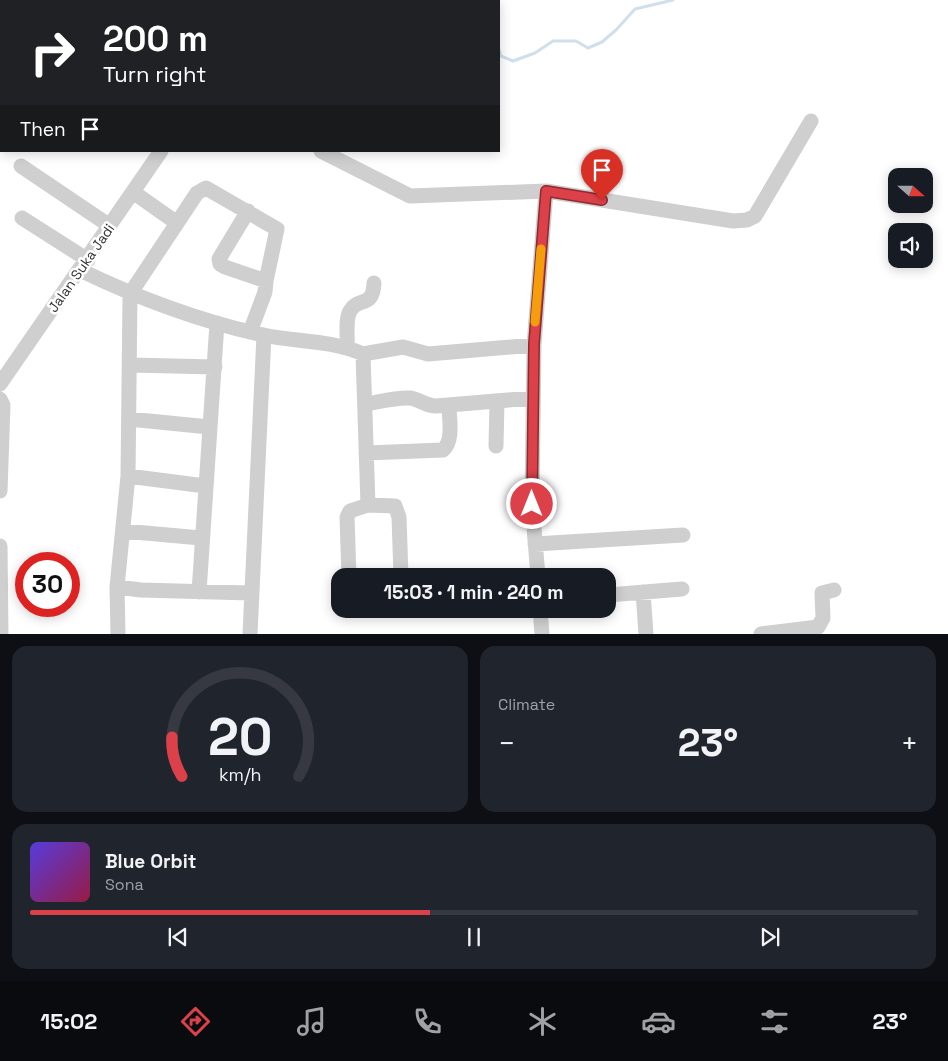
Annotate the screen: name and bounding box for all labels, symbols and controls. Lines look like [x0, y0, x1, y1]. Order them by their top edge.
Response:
text: 200 m [103, 17, 208, 61]
icon: right [20, 20, 85, 85]
text: Turn right [103, 60, 206, 88]
icon: arrive [76, 115, 104, 143]
text: Then [20, 117, 66, 142]
pin [581, 149, 623, 200]
icon: arrive [588, 156, 616, 184]
north arrow [888, 168, 932, 212]
map controls [888, 168, 933, 268]
street label: Jalan Suka Jadi [44, 220, 118, 316]
button: sound [888, 223, 933, 268]
position arrow [505, 477, 557, 529]
speed limit sign: 30 [15, 552, 80, 617]
text: 15:03 · 1 min · 240 m [384, 580, 563, 605]
text: Climate [498, 694, 555, 715]
text: 20 [208, 704, 272, 770]
text: 23° [678, 719, 738, 767]
text: − [498, 725, 515, 761]
text: + [901, 725, 918, 761]
text: km/h [219, 763, 261, 786]
text: Blue Orbit [105, 849, 196, 874]
text: Sona [105, 874, 144, 895]
icon: previous [164, 923, 192, 951]
icon: pause [460, 923, 488, 951]
icon: next [756, 923, 784, 951]
icon: directions [178, 1004, 213, 1039]
icon: music [294, 1004, 329, 1039]
icon: phone [410, 1004, 445, 1039]
icon: climate [525, 1004, 560, 1039]
icon: car [641, 1004, 676, 1039]
icon: filters [757, 1004, 792, 1039]
text: 15:02 [40, 1007, 97, 1035]
text: 23° [872, 1007, 908, 1035]

